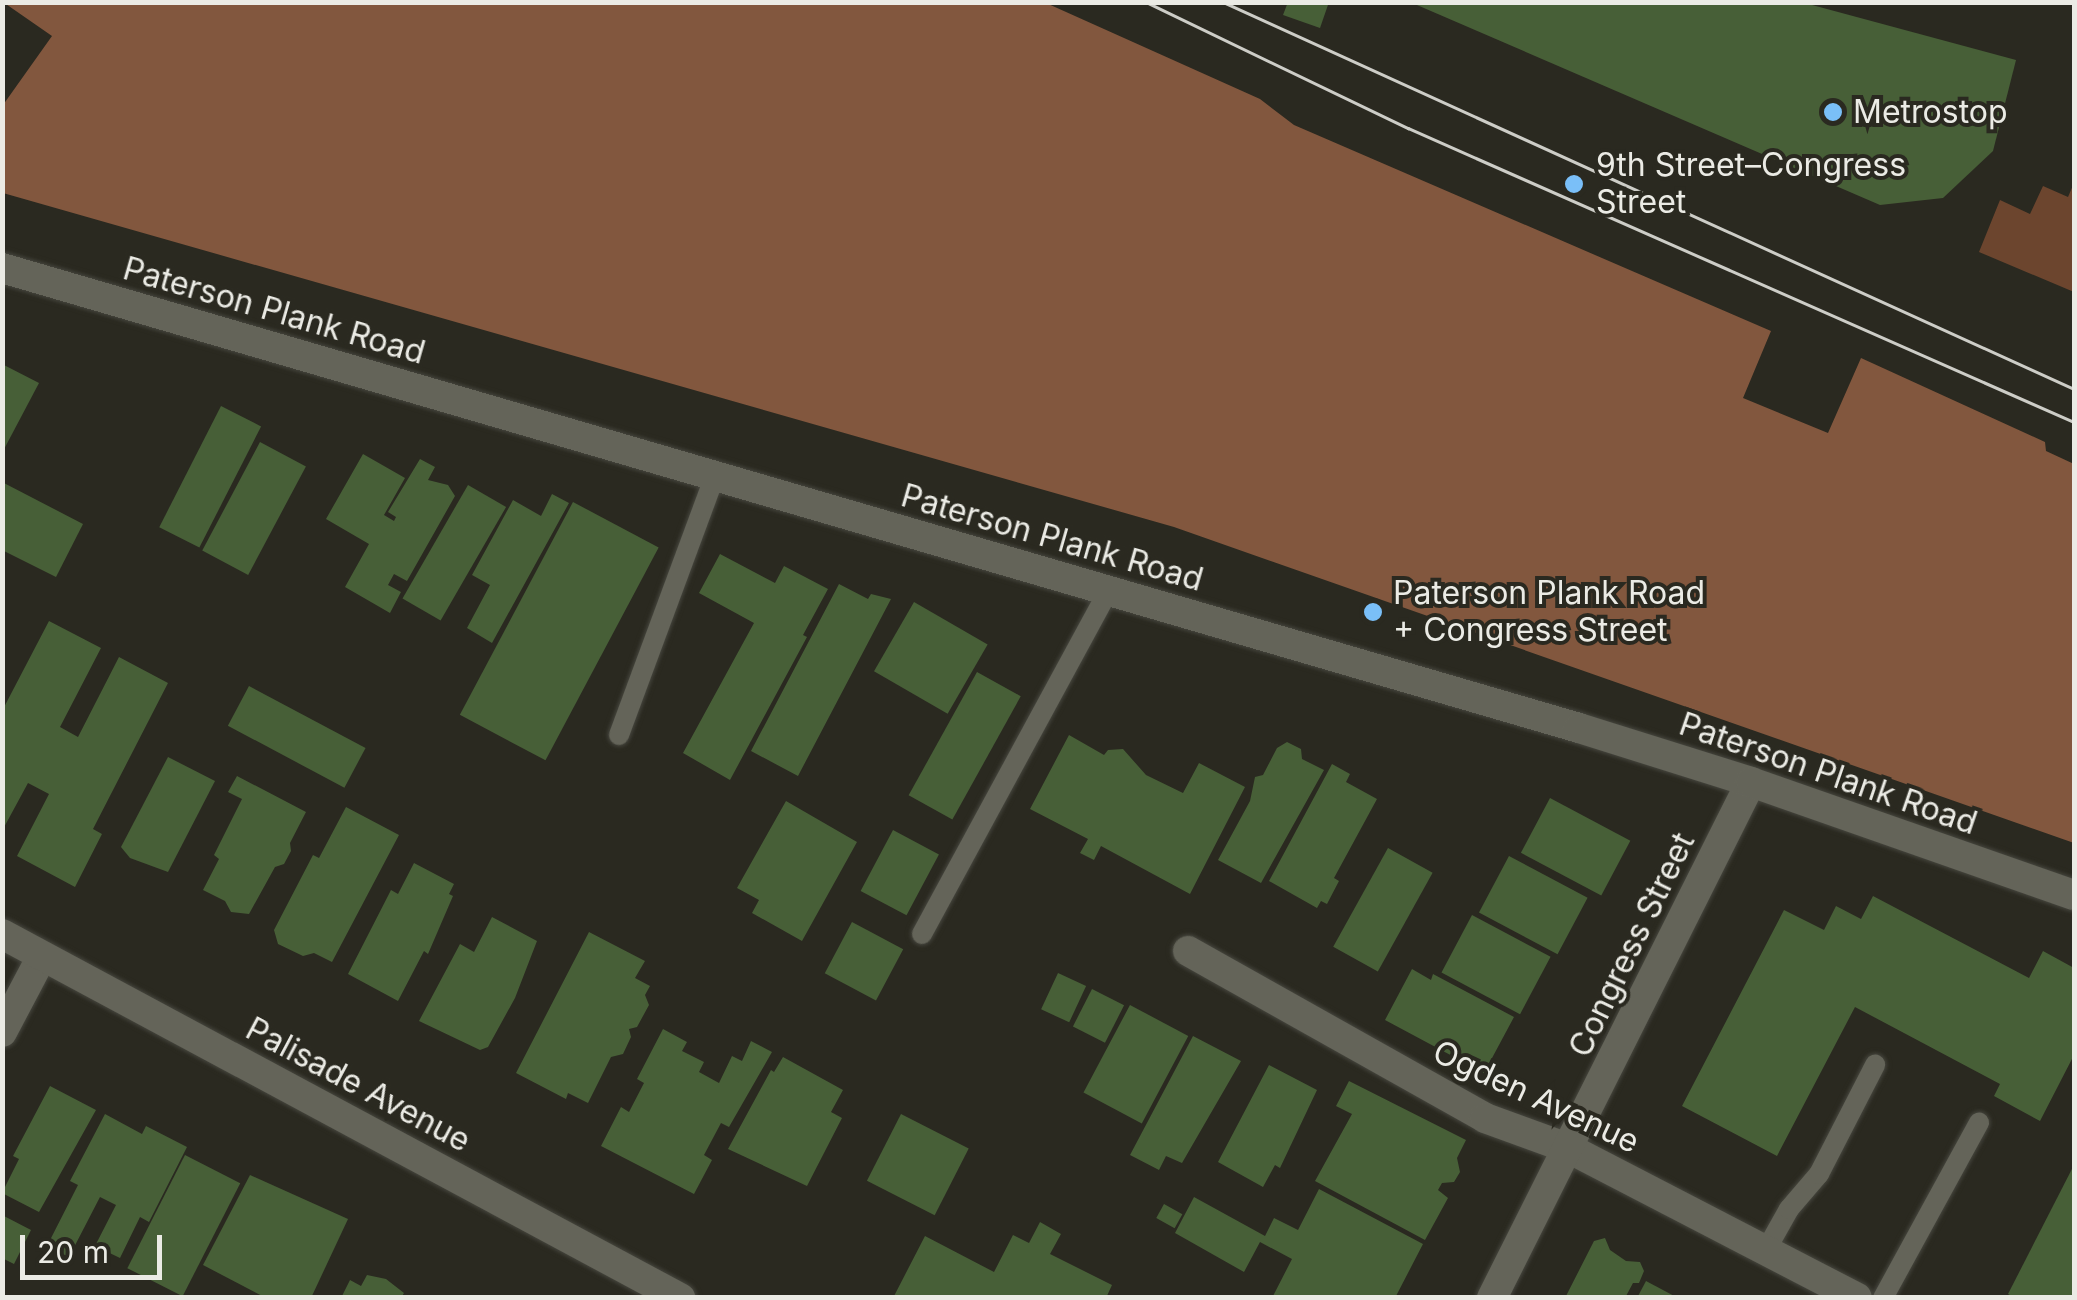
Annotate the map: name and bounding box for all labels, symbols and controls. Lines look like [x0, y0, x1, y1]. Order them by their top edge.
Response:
place label: Metrostop [1853, 93, 2008, 131]
marker: Metrostop [1822, 101, 1844, 123]
place label: 9th Street–Congress Street [1596, 147, 1906, 222]
marker: 9th Street–Congress Street [1561, 171, 1587, 197]
street label: Paterson Plank Road [119, 250, 429, 372]
street label: Paterson Plank Road [897, 477, 1207, 599]
place label: Paterson Plank Road + Congress Street [1393, 575, 1705, 650]
marker: Paterson Plank Road + Congress Street [1362, 601, 1384, 623]
street label: Paterson Plank Road [1674, 705, 1982, 843]
street label: Congress Street [1561, 827, 1703, 1063]
street label: Palisade Avenue [239, 1010, 477, 1160]
street label: Ogden Avenue [1427, 1033, 1645, 1161]
scale bar [25, 1215, 168, 1277]
text: 20 m [37, 1234, 109, 1270]

